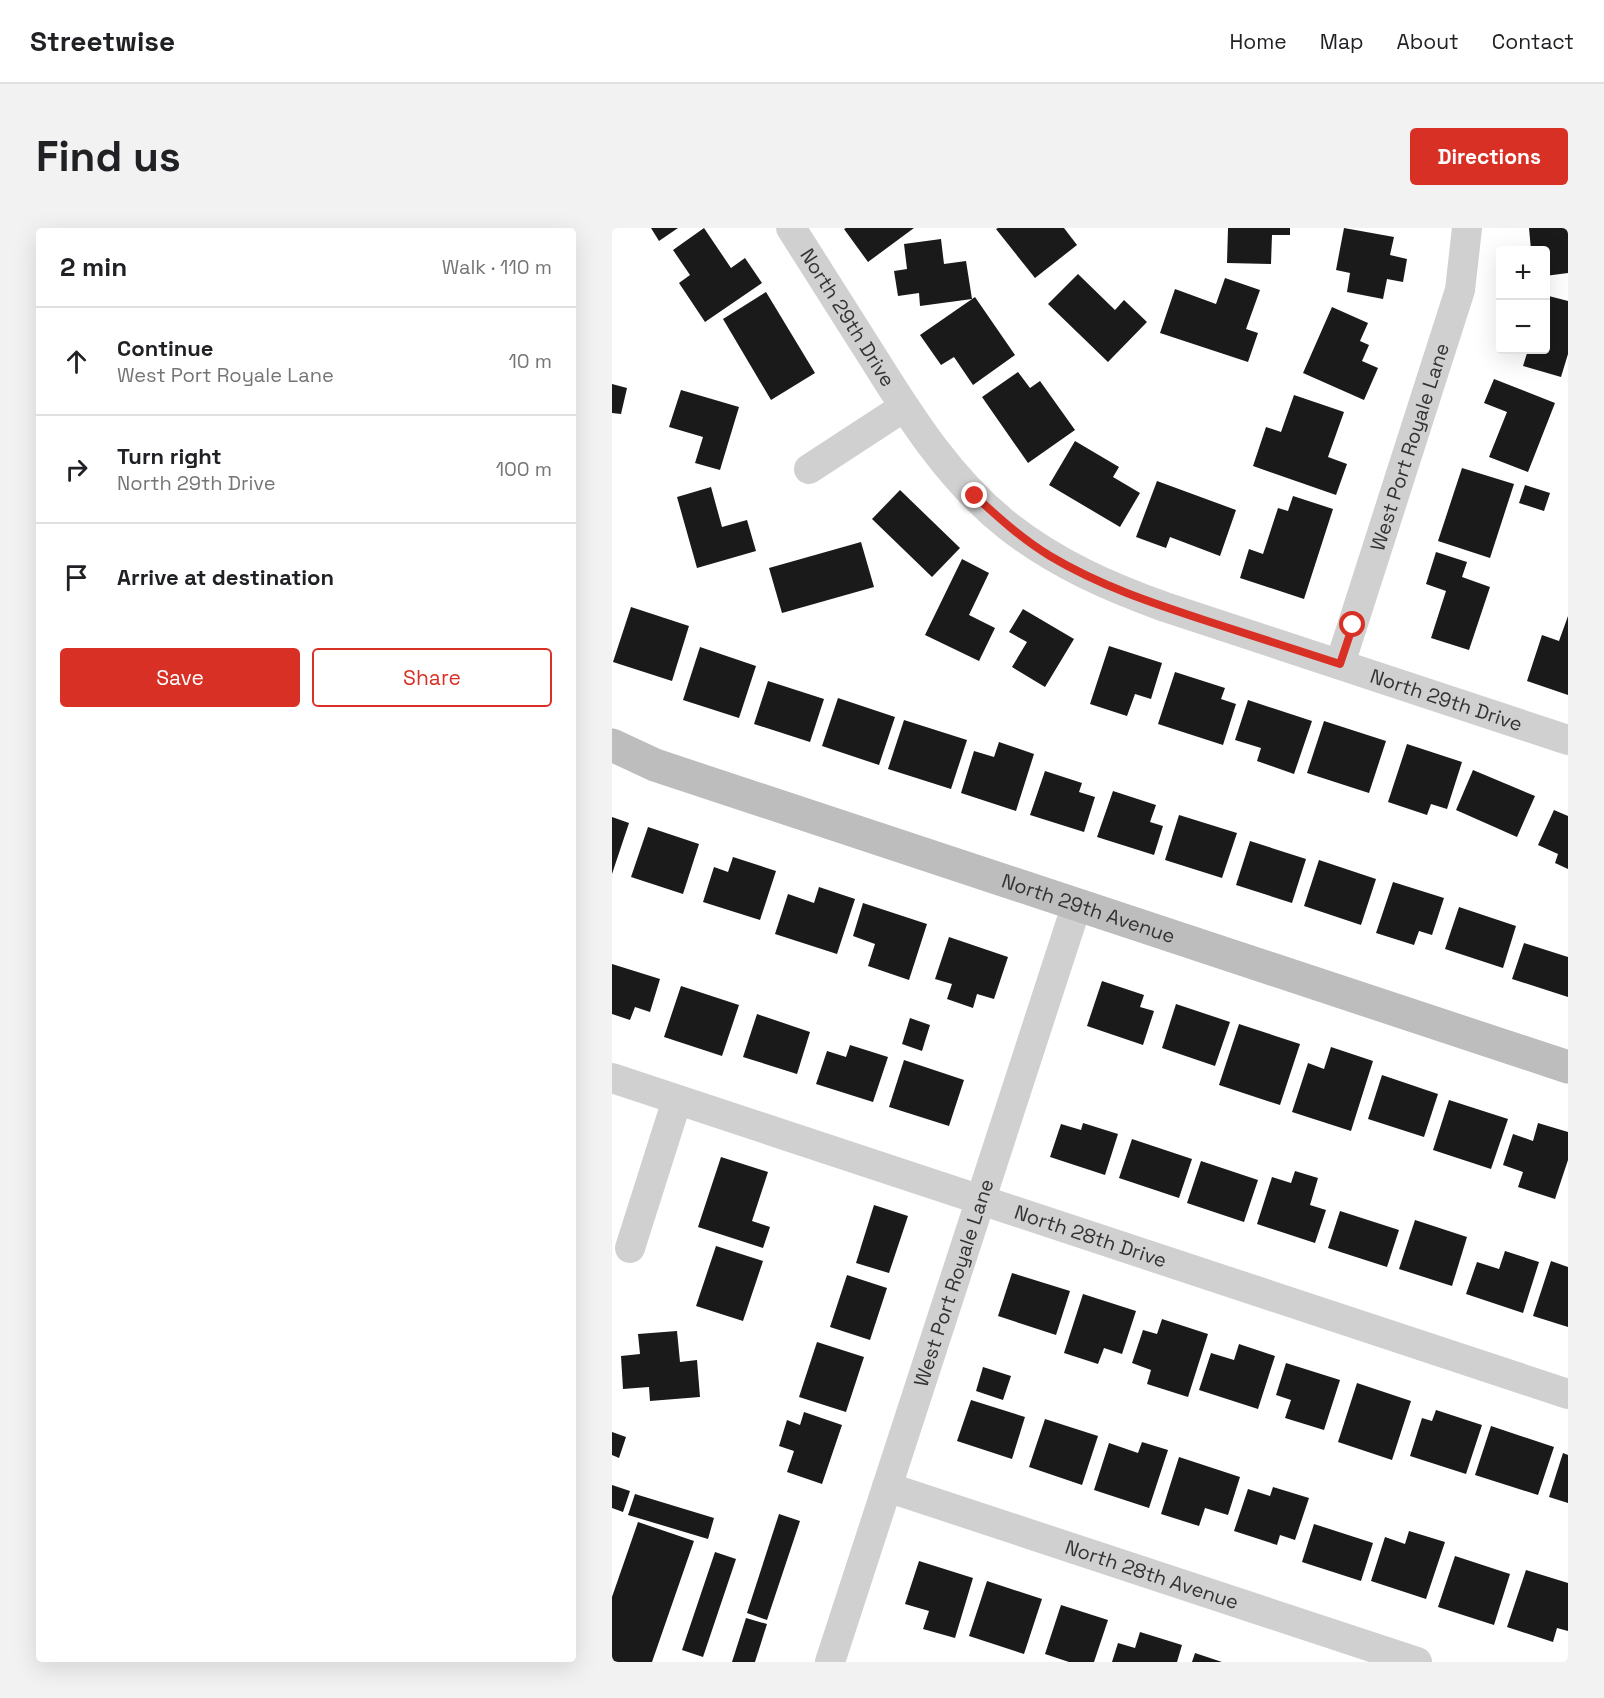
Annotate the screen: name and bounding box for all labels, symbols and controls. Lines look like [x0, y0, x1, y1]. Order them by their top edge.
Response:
text: Streetwise [30, 23, 175, 59]
text: Home [1229, 28, 1287, 55]
text: Map [1320, 28, 1364, 55]
text: About [1397, 28, 1459, 55]
text: Contact [1492, 28, 1574, 55]
button: Directions [1410, 128, 1568, 185]
text: Find us [36, 130, 181, 183]
street label: North 29th Drive [794, 244, 901, 392]
map controls [1496, 246, 1550, 354]
button: + [1496, 246, 1550, 300]
text: 2 min [60, 250, 127, 284]
text: Walk · 110 m [442, 254, 552, 280]
button: − [1496, 300, 1550, 354]
text: Continue [117, 334, 213, 362]
street label: West Port Royale Lane [1364, 340, 1455, 554]
icon: ahead [60, 345, 93, 378]
text: 10 m [508, 348, 552, 374]
text: West Port Royale Lane [117, 362, 334, 388]
text: Turn right [117, 442, 222, 470]
icon: right [60, 453, 93, 486]
text: 100 m [496, 456, 552, 482]
text: North 29th Drive [117, 470, 276, 496]
route end [961, 482, 987, 508]
icon: arrive [60, 561, 93, 594]
text: Arrive at destination [117, 563, 334, 591]
route start [1339, 611, 1365, 637]
button: Save [60, 648, 300, 707]
button: Share [312, 648, 552, 707]
street label: North 29th Drive [1367, 663, 1526, 737]
street label: North 29th Avenue [998, 868, 1179, 949]
street label: West Port Royale Lane [908, 1176, 1000, 1390]
street label: North 28th Drive [1011, 1199, 1170, 1273]
street label: North 28th Avenue [1062, 1534, 1242, 1615]

